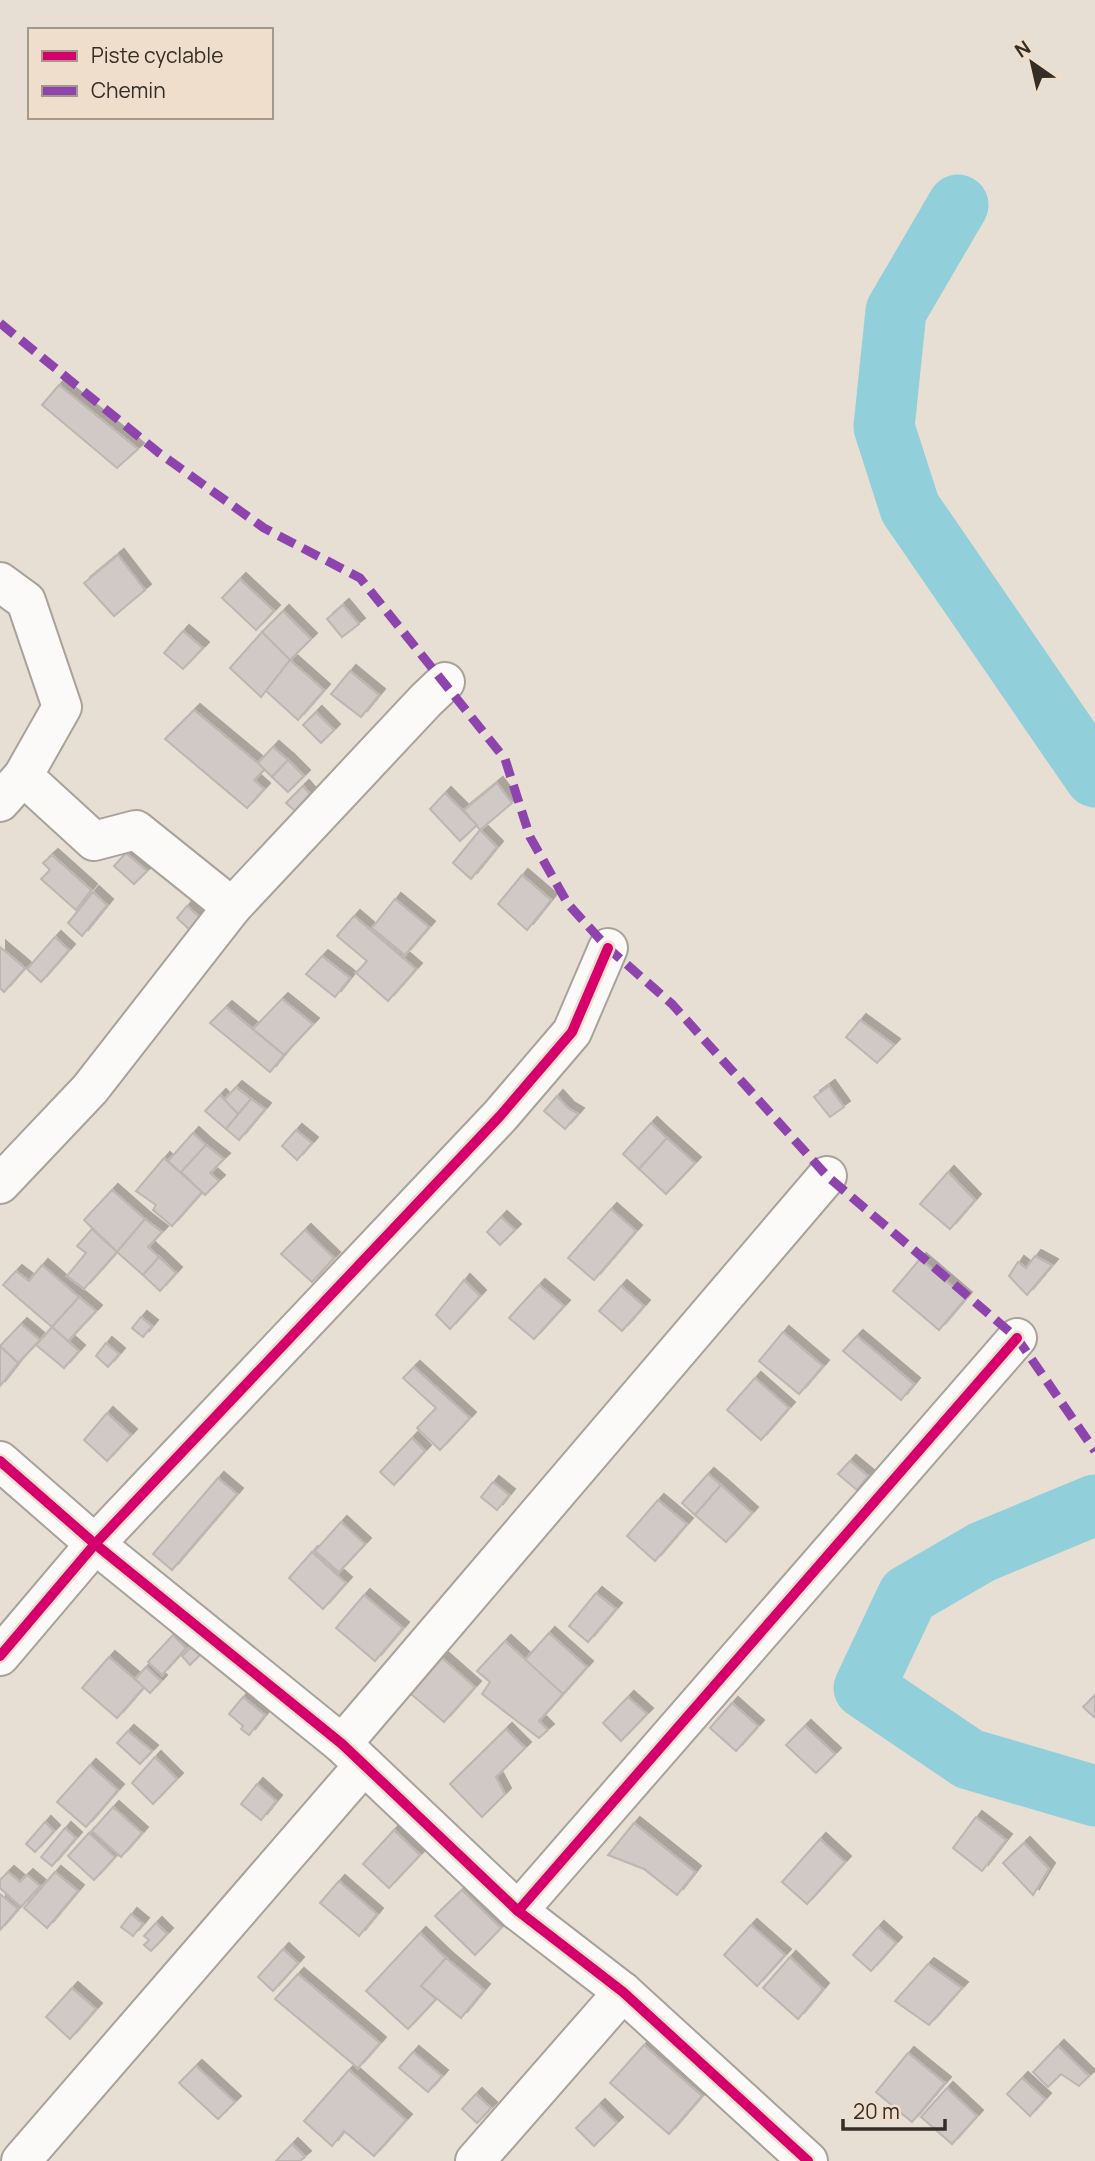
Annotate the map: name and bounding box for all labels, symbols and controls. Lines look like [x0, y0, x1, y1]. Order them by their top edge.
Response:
legend [28, 28, 273, 119]
north arrow [997, 28, 1067, 98]
text: N [1010, 34, 1035, 64]
text: Piste cyclable [91, 41, 223, 69]
text: Chemin [91, 76, 166, 104]
scale bar [843, 2088, 944, 2132]
text: 20 m [853, 2097, 900, 2125]

